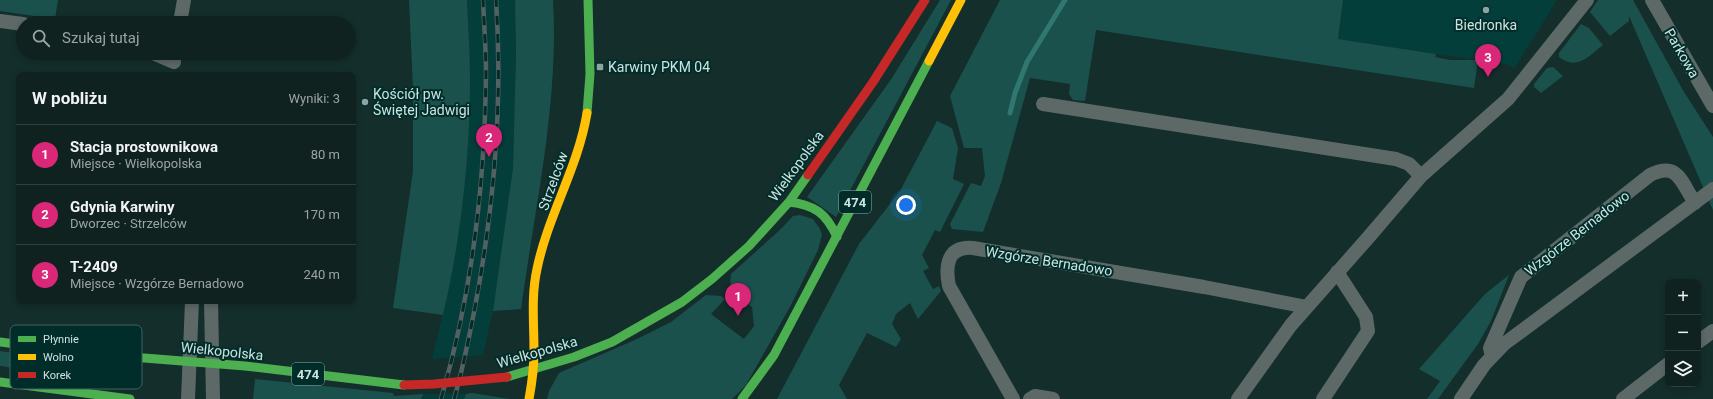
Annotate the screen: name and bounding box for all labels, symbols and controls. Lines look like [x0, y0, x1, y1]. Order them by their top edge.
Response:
marker: Biedronka [1481, 5, 1491, 15]
search box [16, 16, 356, 60]
place label: Biedronka [1455, 17, 1517, 33]
street label: Parkowa [1661, 25, 1703, 81]
icon: search [30, 27, 52, 49]
text: Szukaj tutaj [62, 29, 140, 47]
pin: 3 [1475, 44, 1501, 77]
place label: Karwiny PKM 04 [608, 59, 710, 75]
marker: Karwiny PKM 04 [595, 62, 605, 72]
place label: Kościół pw. Świętej Jadwigi [373, 86, 470, 118]
text: W pobliżu [32, 88, 107, 108]
text: Wyniki: 3 [289, 91, 340, 106]
marker: Kościół pw. Świętej Jadwigi [360, 97, 370, 107]
pin: 2 [476, 124, 502, 157]
street label: Wielkopolska [765, 128, 827, 204]
text: Stacja prostownikowa [70, 138, 218, 156]
text: 1 [41, 147, 49, 162]
text: 80 m [311, 147, 340, 162]
street label: Strzelców [535, 149, 571, 212]
text: Miejsce · Wielkopolska [70, 156, 202, 171]
street label: Wzgórze Bernadowo [1522, 187, 1632, 279]
road number: 474 [839, 191, 871, 213]
your location [896, 195, 916, 215]
text: Gdynia Karwiny [70, 198, 174, 216]
text: 2 [41, 207, 49, 222]
text: 170 m [303, 207, 340, 222]
text: Dworzec · Strzelców [70, 216, 187, 231]
street label: Wzgórze Bernadowo [984, 243, 1114, 279]
text: T-2409 [70, 258, 118, 276]
text: 3 [41, 267, 49, 282]
text: 240 m [303, 267, 340, 282]
text: Miejsce · Wzgórze Bernadowo [70, 276, 244, 291]
map controls [1665, 279, 1701, 387]
button: + [1665, 279, 1701, 315]
pin: 1 [725, 283, 751, 316]
button: − [1665, 315, 1701, 351]
legend [10, 325, 142, 389]
text: Płynnie [43, 333, 79, 346]
street label: Wielkopolska [495, 333, 579, 371]
street label: Wielkopolska [180, 339, 264, 363]
text: Wolno [43, 351, 74, 364]
button: layers [1665, 351, 1701, 387]
road number: 474 [292, 363, 324, 385]
text: Korek [43, 369, 71, 382]

